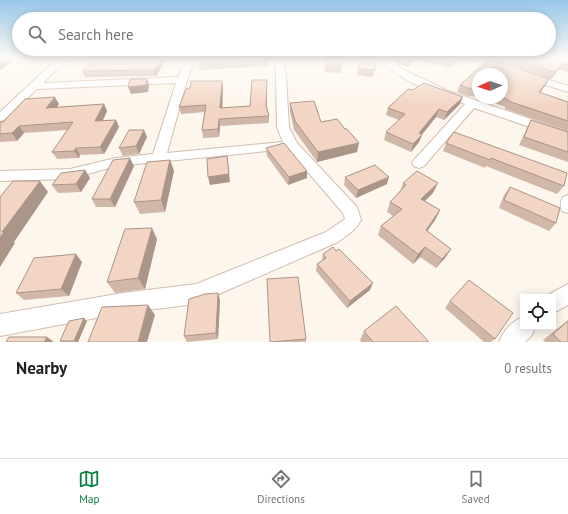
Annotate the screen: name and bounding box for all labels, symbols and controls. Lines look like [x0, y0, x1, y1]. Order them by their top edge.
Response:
search box [12, 12, 556, 56]
icon: search [26, 23, 48, 45]
text: Search here [58, 25, 134, 44]
north arrow [472, 68, 508, 104]
map controls [520, 294, 556, 330]
button: locate [520, 294, 556, 330]
text: Nearby [16, 357, 67, 379]
text: 0 results [504, 360, 552, 377]
tab: Map [78, 468, 100, 506]
tab: Directions [257, 468, 305, 506]
tab: Saved [462, 468, 490, 506]

